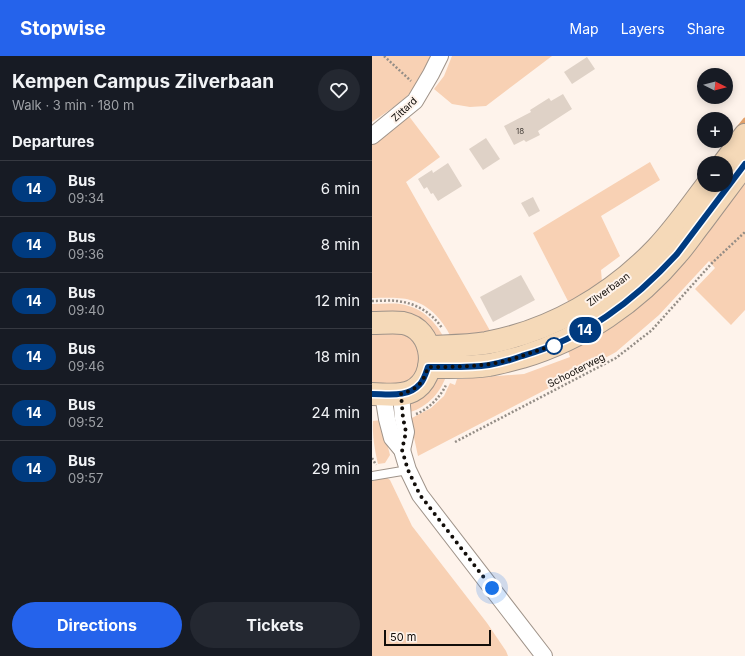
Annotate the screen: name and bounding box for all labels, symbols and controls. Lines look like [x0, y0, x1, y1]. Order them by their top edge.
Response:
text: Stopwise [20, 17, 106, 40]
text: Map [570, 20, 599, 37]
text: Layers [621, 20, 665, 37]
text: Share [687, 20, 725, 37]
north arrow [697, 68, 733, 104]
map controls [697, 68, 733, 192]
button: heart [318, 69, 360, 111]
text: Kempen Campus Zilverbaan [12, 70, 274, 93]
street label: Zittard [389, 94, 419, 124]
text: Walk · 3 min · 180 m [12, 97, 134, 113]
button: + [697, 112, 733, 148]
house number: 18 [516, 126, 524, 136]
text: Departures [12, 132, 94, 151]
button: − [697, 156, 733, 192]
text: Bus [68, 171, 96, 190]
text: 6 min [321, 179, 360, 198]
text: 14 [26, 180, 42, 197]
text: 09:34 [68, 190, 104, 206]
text: Bus [68, 227, 96, 246]
text: 8 min [321, 235, 360, 254]
text: 14 [26, 236, 42, 253]
text: 09:36 [68, 246, 104, 262]
street label: Zilverbaan [584, 269, 632, 308]
text: Bus [68, 283, 96, 302]
text: 12 min [315, 291, 360, 310]
text: 14 [26, 292, 42, 309]
text: 09:40 [68, 302, 105, 318]
line badge: 14 [567, 317, 603, 343]
text: 14 [577, 321, 593, 338]
unlabelled marker [545, 337, 563, 355]
text: Bus [68, 339, 96, 358]
text: 18 min [315, 347, 360, 366]
text: 14 [26, 348, 42, 365]
street label: Schooterweg [545, 350, 607, 390]
text: 09:46 [68, 358, 104, 374]
text: Bus [68, 395, 96, 414]
text: 24 min [312, 403, 360, 422]
text: 14 [26, 404, 42, 421]
text: 09:52 [68, 414, 104, 430]
text: Bus [68, 451, 96, 470]
text: 29 min [312, 459, 360, 478]
text: 14 [26, 460, 42, 477]
text: 09:57 [68, 470, 103, 486]
your location [482, 578, 502, 598]
button: Directions [12, 602, 182, 648]
button: Tickets [190, 602, 360, 648]
scale bar [384, 628, 491, 647]
text: 50 m [390, 630, 416, 644]

